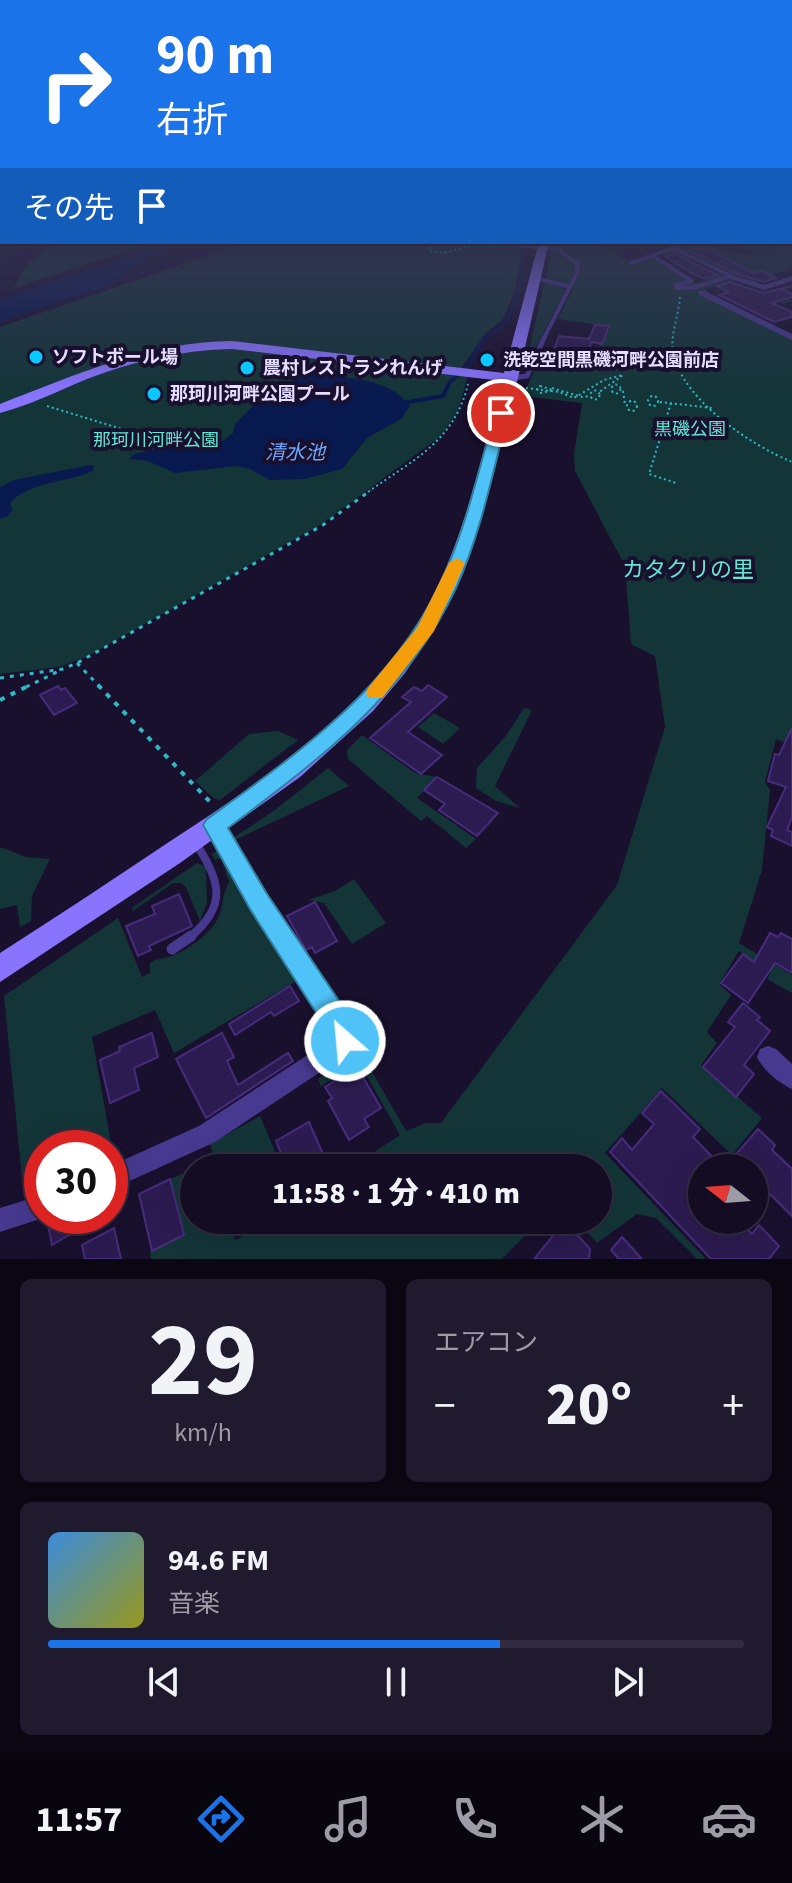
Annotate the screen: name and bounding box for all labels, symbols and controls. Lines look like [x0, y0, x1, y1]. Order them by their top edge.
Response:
text: 90 m [156, 16, 274, 95]
icon: right [24, 32, 128, 136]
text: 右折 [156, 95, 228, 146]
icon: arrive [130, 184, 174, 228]
text: その先 [24, 187, 114, 230]
place label: ソフトボール場 [52, 345, 178, 370]
marker: ソフトボール場 [27, 348, 45, 366]
place label: 洗乾空間黒磯河畔公園前店 [503, 348, 719, 373]
marker: 洗乾空間黒磯河畔公園前店 [478, 351, 496, 369]
place label: 農村レストランれんげ [263, 356, 443, 381]
marker: 農村レストランれんげ [238, 359, 256, 377]
pin [467, 379, 535, 447]
place label: 那珂川河畔公園プール [170, 382, 350, 407]
marker: 那珂川河畔公園プール [145, 385, 163, 403]
icon: arrive [479, 391, 523, 435]
park label: 黒磯公園 [654, 417, 726, 442]
park label: 那珂川河畔公園 [93, 428, 219, 453]
water label: 清水池 [265, 439, 327, 467]
park label: カタクリの里 [622, 554, 754, 586]
position arrow [303, 999, 387, 1083]
speed limit sign: 30 [24, 1130, 128, 1234]
north arrow [688, 1154, 768, 1234]
map controls [688, 1154, 768, 1234]
text: 11:58 · 1 分 · 410 m [272, 1172, 520, 1215]
text: 29 [148, 1288, 258, 1436]
text: エアコン [434, 1324, 538, 1361]
text: 20° [546, 1363, 632, 1448]
text: − [434, 1375, 456, 1438]
text: + [722, 1375, 744, 1438]
text: km/h [174, 1414, 232, 1451]
text: 94.6 FM [168, 1539, 269, 1582]
text: 音楽 [168, 1585, 220, 1622]
icon: previous [142, 1660, 186, 1704]
icon: pause [374, 1660, 418, 1704]
icon: next [606, 1660, 650, 1704]
icon: directions [193, 1791, 249, 1847]
icon: music [320, 1791, 376, 1847]
icon: phone [447, 1791, 503, 1847]
icon: climate [574, 1791, 630, 1847]
icon: car [701, 1791, 757, 1847]
text: 11:57 [35, 1794, 122, 1845]

